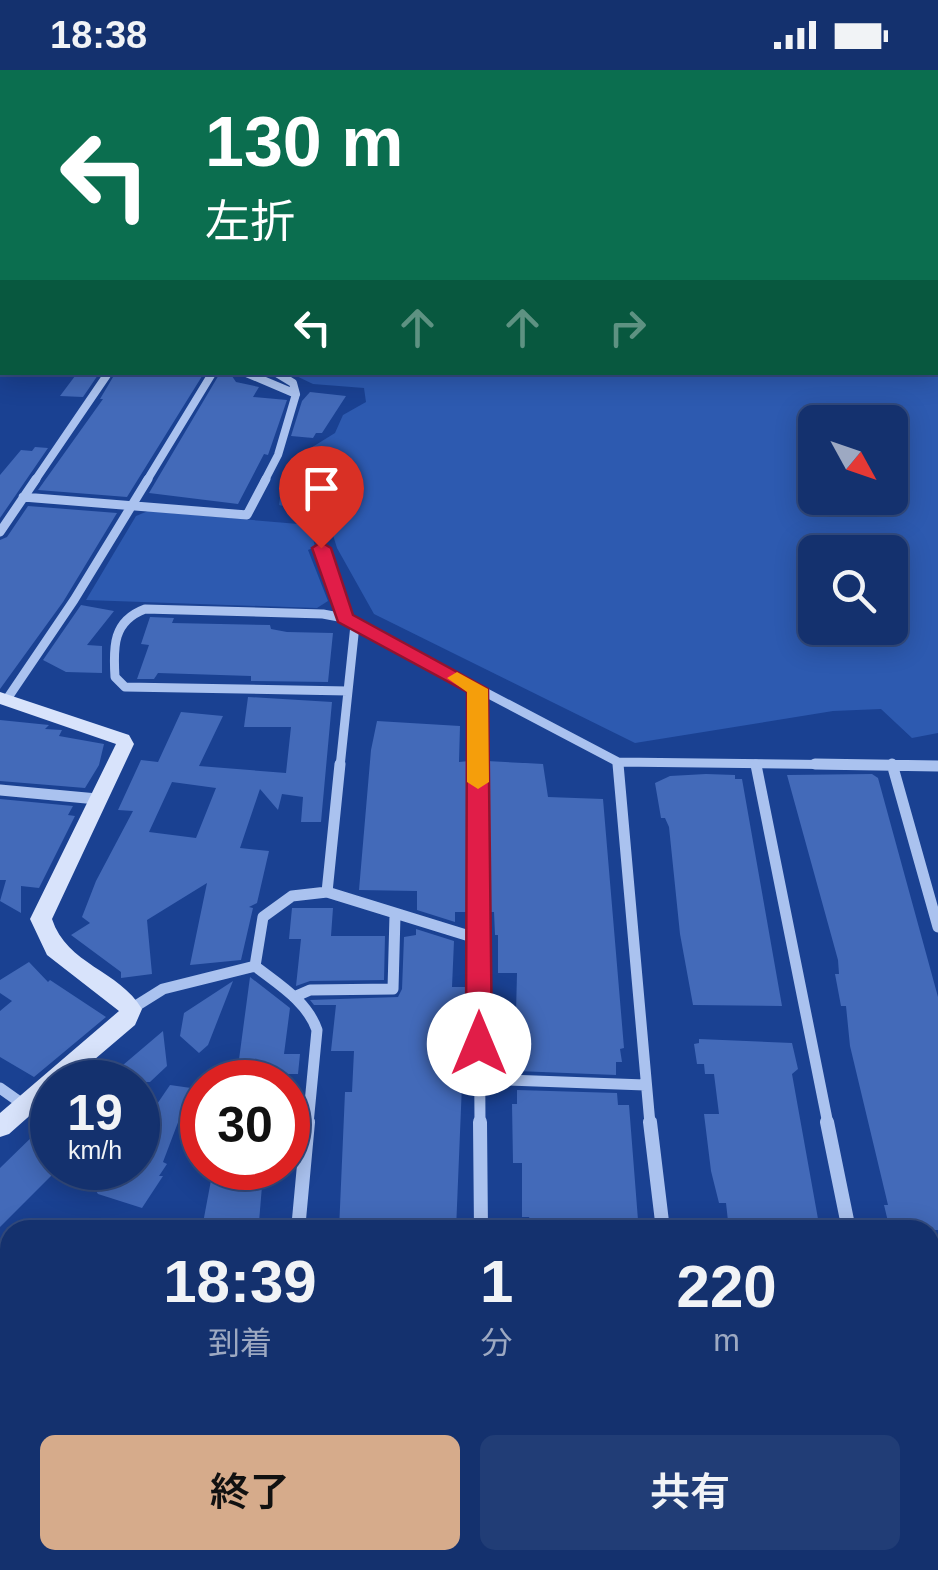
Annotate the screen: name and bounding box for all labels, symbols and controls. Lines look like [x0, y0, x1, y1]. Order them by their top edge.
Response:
text: 18:38 [50, 14, 147, 56]
text: 130 m [205, 103, 403, 181]
icon: left [40, 110, 170, 240]
text: 左折 [205, 196, 295, 247]
icon: left [285, 300, 340, 355]
icon: ahead [390, 300, 445, 355]
icon: ahead [495, 300, 550, 355]
icon: right [600, 300, 655, 355]
north arrow [798, 405, 908, 515]
map controls [798, 405, 908, 645]
pin [279, 446, 364, 549]
icon: arrive [294, 461, 349, 516]
button: search [798, 535, 908, 645]
position arrow [427, 992, 531, 1096]
speed limit sign: 30 [180, 1060, 310, 1190]
text: 19 [67, 1085, 123, 1141]
text: km/h [68, 1136, 122, 1164]
text: 18:39 [163, 1248, 317, 1315]
text: 1 [480, 1248, 513, 1315]
text: 220 [677, 1253, 777, 1320]
text: m [713, 1322, 740, 1358]
text: 到着 [208, 1325, 272, 1361]
text: 分 [481, 1325, 513, 1361]
button: 終了 [40, 1435, 460, 1550]
button: 共有 [480, 1435, 900, 1550]

